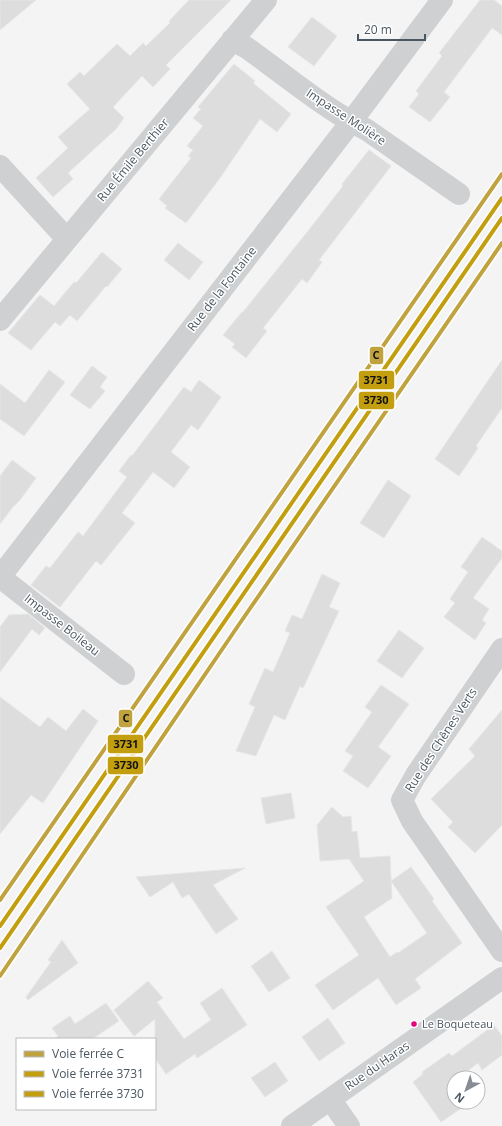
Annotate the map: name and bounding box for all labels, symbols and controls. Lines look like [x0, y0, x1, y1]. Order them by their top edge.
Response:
scale bar [358, 16, 425, 42]
text: 20 m [364, 21, 392, 38]
street label: Impasse Molière [303, 84, 390, 149]
street label: Rue Émile Berthier [93, 114, 173, 205]
street label: Rue de la Fontaine [183, 242, 260, 335]
line badge: C [369, 346, 384, 365]
text: C [372, 347, 380, 362]
line badge: 3731 [358, 370, 395, 390]
text: 3731 [363, 372, 389, 387]
line badge: 3730 [358, 391, 395, 410]
text: 3730 [363, 392, 389, 407]
street label: Impasse Boileau [21, 590, 104, 659]
street label: Rue des Chênes Verts [401, 684, 481, 795]
line badge: C [118, 709, 133, 728]
text: C [122, 710, 130, 725]
line badge: 3731 [107, 734, 144, 754]
text: 3731 [113, 736, 139, 751]
line badge: 3730 [107, 756, 144, 775]
text: 3730 [113, 757, 139, 772]
place label: Le Boqueteau [422, 1016, 493, 1031]
marker: Le Boqueteau [409, 1019, 419, 1029]
street label: Rue du Haras [341, 1037, 413, 1094]
legend [16, 1038, 156, 1110]
text: Voie ferrée C [52, 1045, 124, 1062]
text: Voie ferrée 3731 [52, 1065, 144, 1082]
north arrow [446, 1070, 486, 1110]
text: Voie ferrée 3730 [52, 1085, 144, 1102]
text: N [451, 1089, 468, 1107]

